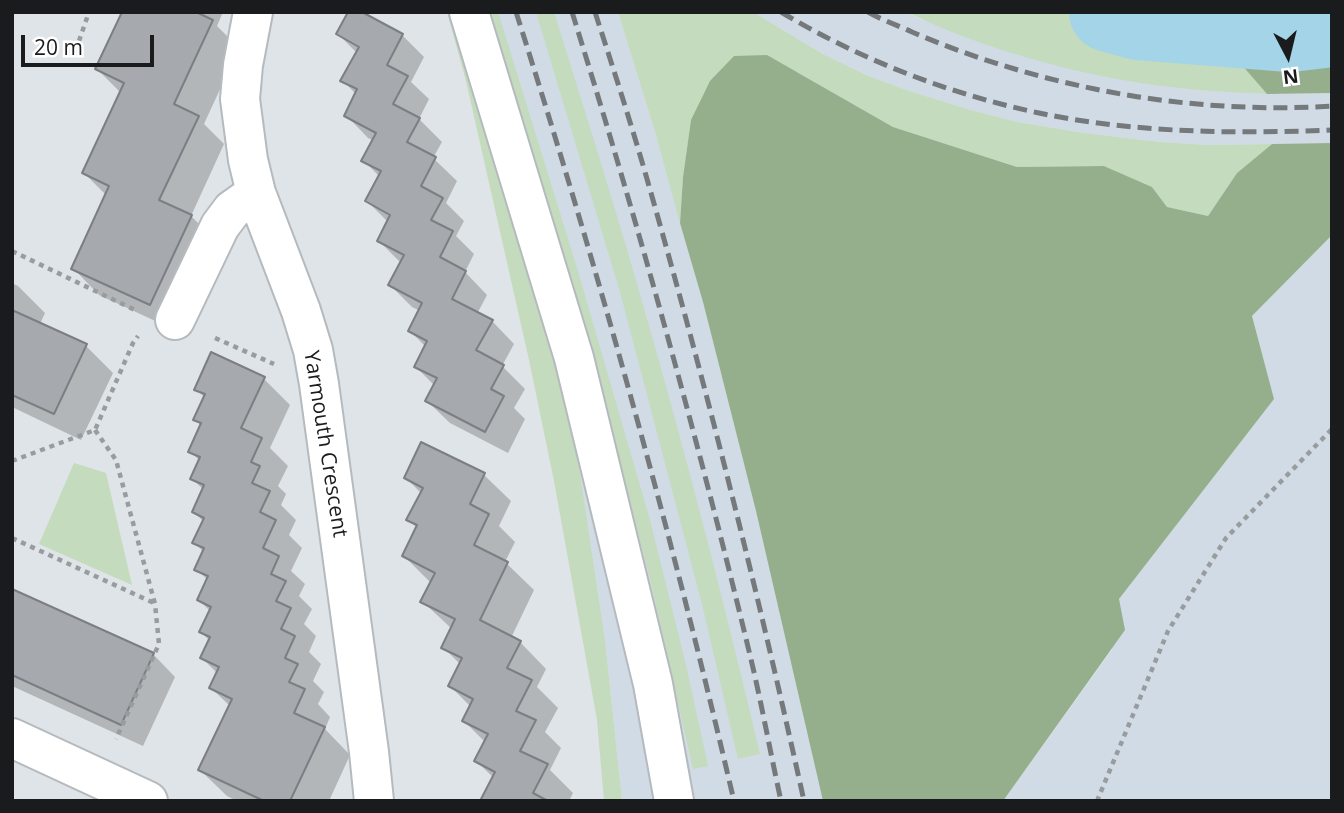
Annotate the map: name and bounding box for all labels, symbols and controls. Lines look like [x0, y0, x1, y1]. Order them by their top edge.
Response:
scale bar [24, 21, 158, 65]
north arrow [1253, 21, 1323, 91]
text: 20 m [34, 33, 83, 61]
text: N [1281, 63, 1300, 91]
street label: Yarmouth Crescent [298, 349, 352, 539]

